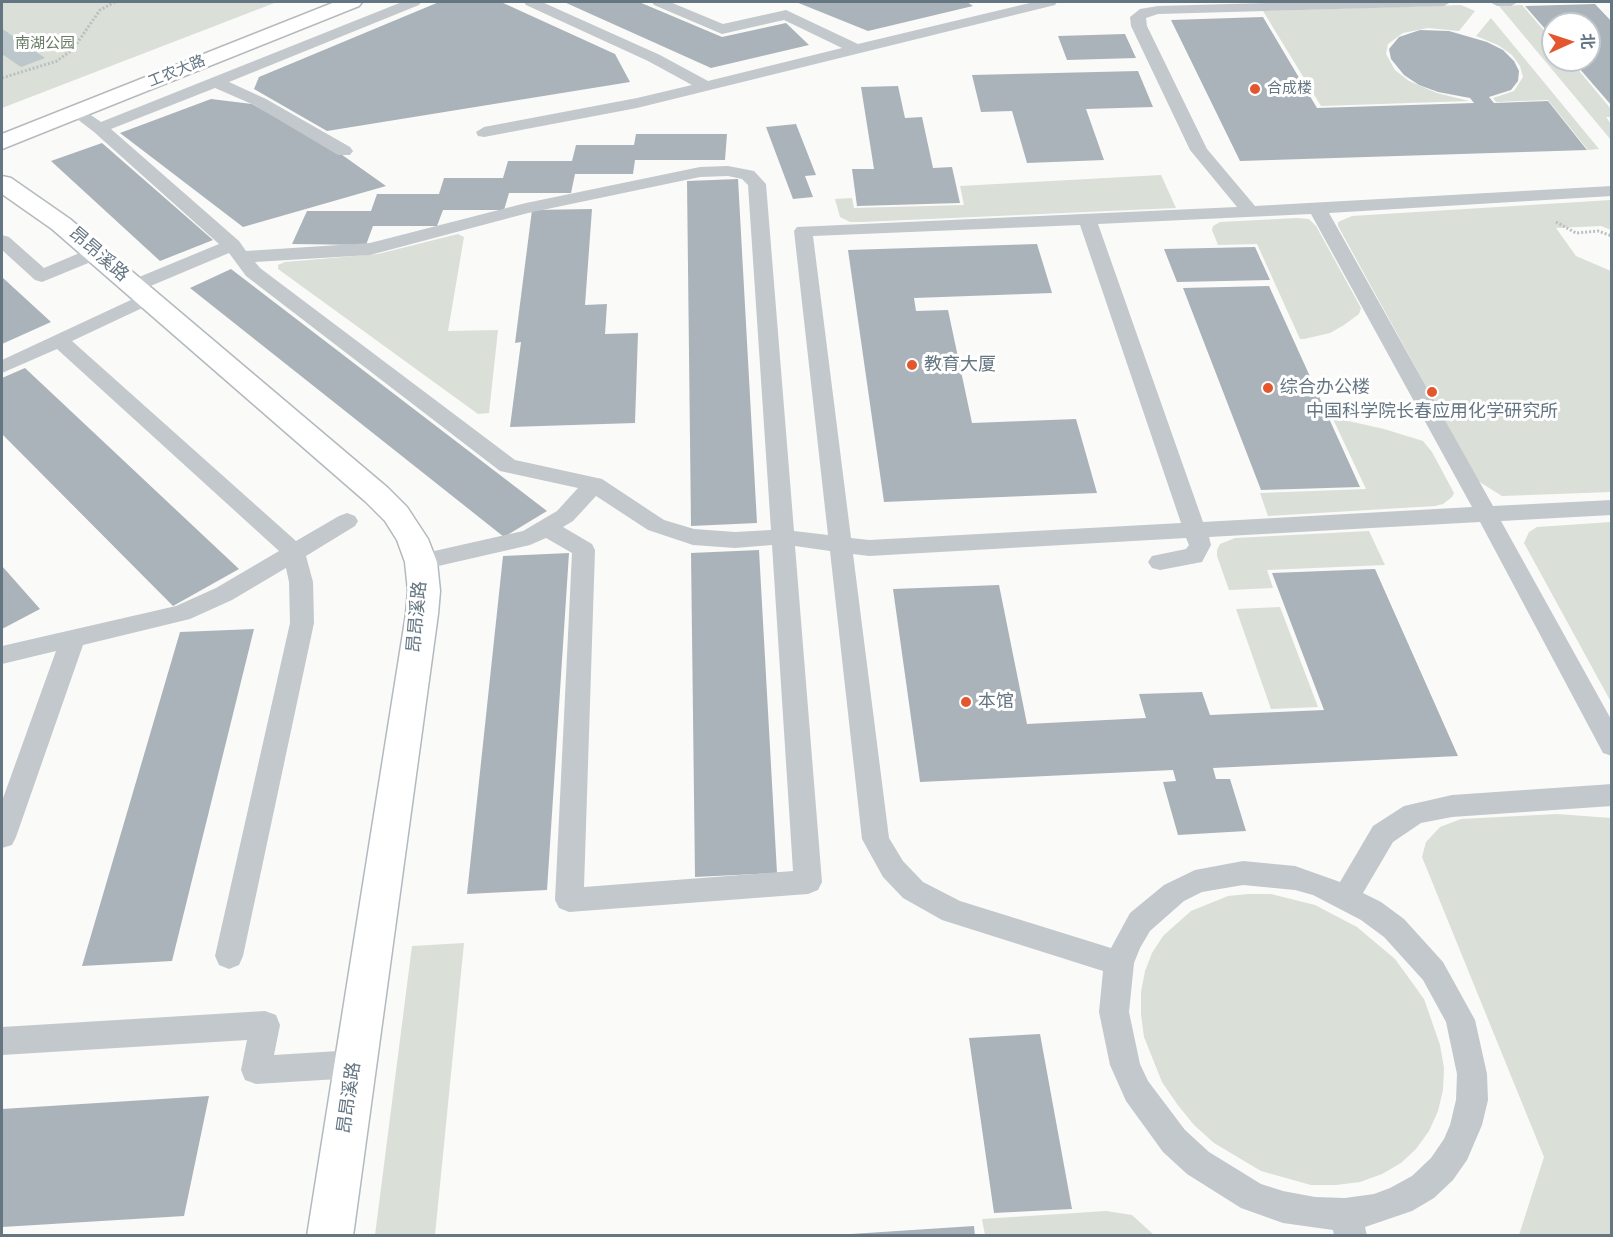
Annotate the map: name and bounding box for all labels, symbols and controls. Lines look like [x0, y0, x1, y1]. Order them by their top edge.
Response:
north arrow [1541, 12, 1601, 72]
text: 北 [1578, 33, 1597, 50]
park label: 南湖公园 [15, 35, 75, 53]
street label: 工农大路 [146, 52, 208, 92]
place label: 合成楼 [1267, 80, 1312, 98]
marker: 合成楼 [1248, 82, 1262, 96]
street label: 昂昂溪路 [64, 223, 132, 287]
place label: 教育大厦 [924, 354, 996, 376]
marker: 教育大厦 [905, 358, 919, 372]
place label: 综合办公楼 [1280, 377, 1370, 399]
marker: 综合办公楼 [1261, 381, 1275, 395]
marker: 中国科学院长春应用化学研究所 [1425, 385, 1439, 399]
place label: 中国科学院长春应用化学研究所 [1306, 401, 1558, 423]
street label: 昂昂溪路 [404, 580, 432, 654]
place label: 本馆 [978, 691, 1014, 713]
marker: 本馆 [959, 695, 973, 709]
street label: 昂昂溪路 [334, 1061, 366, 1135]

